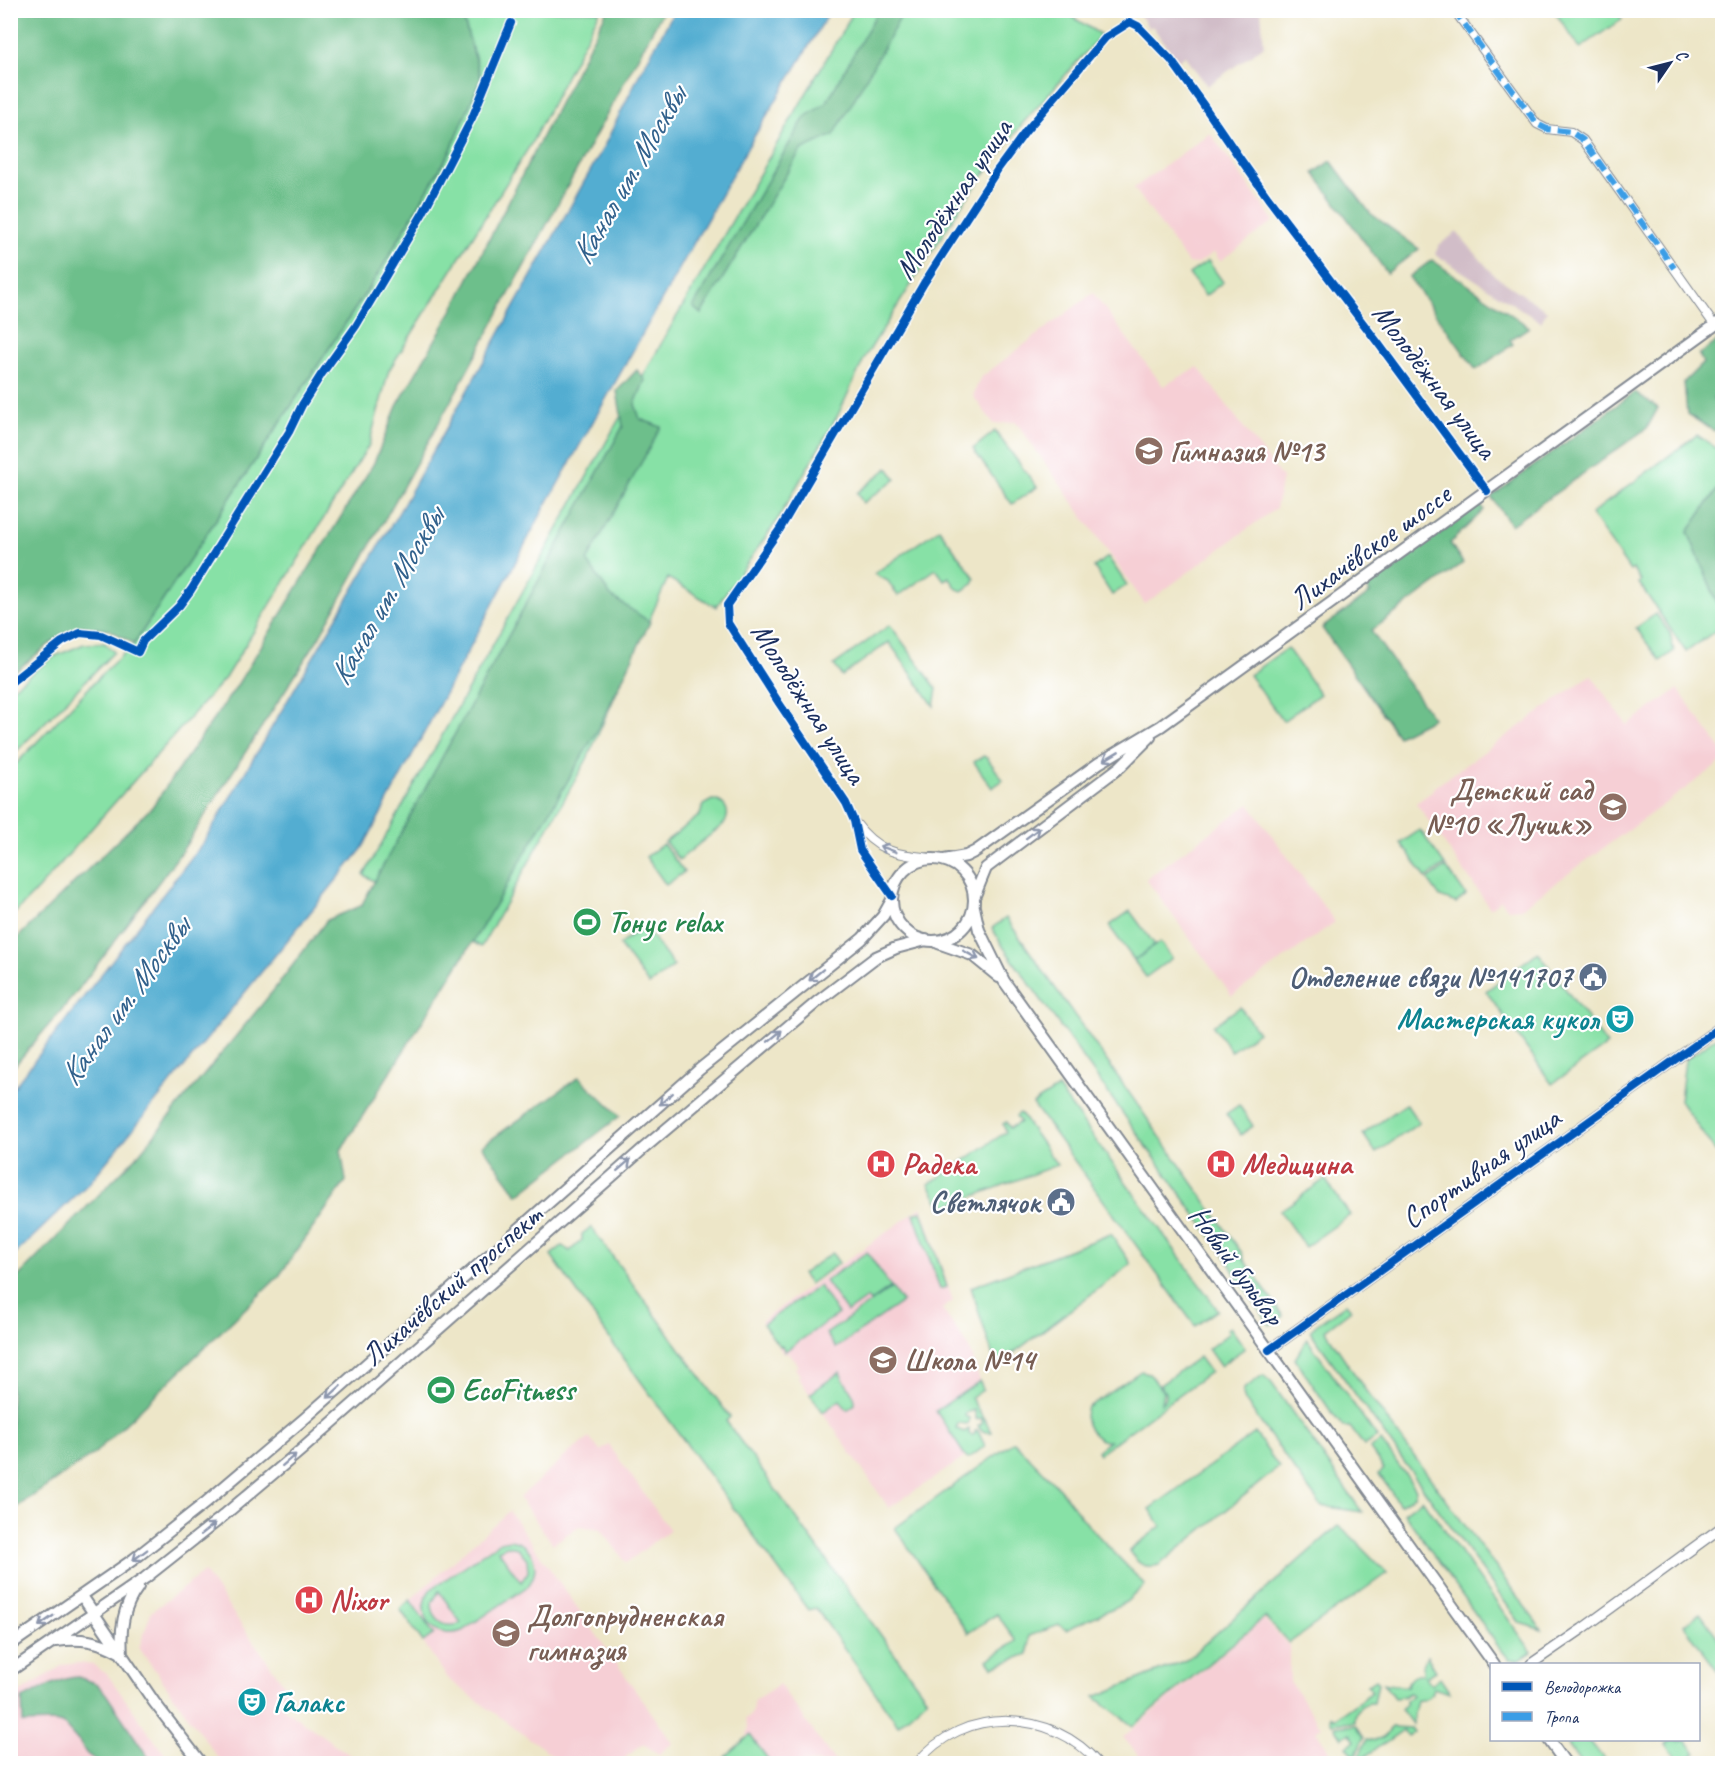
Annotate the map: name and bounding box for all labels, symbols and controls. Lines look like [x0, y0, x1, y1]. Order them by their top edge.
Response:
north arrow [1640, 33, 1700, 93]
text: С [1671, 46, 1693, 66]
water label: Канал им. Москвы [561, 75, 698, 271]
street label: Молодёжная улица [886, 110, 1022, 286]
street label: Молодёжная улица [1364, 296, 1507, 468]
place label: Гимназия №13 [1170, 432, 1326, 470]
school or university icon: Гимназия №13 [1133, 435, 1165, 467]
street label: Лихачёвское шоссе [1282, 474, 1460, 618]
water label: Канал им. Москвы [319, 496, 456, 692]
street label: Молодёжная улица [743, 615, 876, 793]
one-way arrow [1103, 750, 1120, 762]
place label: Детский сад №10 «Лучик» [1425, 771, 1595, 843]
school or university icon: Детский сад №10 «Лучик» [1597, 791, 1629, 823]
one-way arrow [1024, 826, 1040, 839]
one-way arrow [879, 843, 898, 854]
place label: Тонус relax [608, 903, 725, 942]
water label: Канал им. Москвы [50, 905, 202, 1093]
sports icon: Тонус relax [571, 906, 603, 938]
one-way arrow [962, 949, 979, 961]
place label: Отделение связи №141707 [1289, 958, 1576, 997]
public building icon: Отделение связи №141707 [1577, 961, 1609, 993]
one-way arrow [808, 969, 824, 982]
place label: Мастерская кукол [1397, 1000, 1600, 1039]
theatre icon: Мастерская кукол [1604, 1003, 1636, 1035]
one-way arrow [767, 1030, 783, 1043]
one-way arrow [659, 1092, 674, 1106]
street label: Спортивная улица [1394, 1098, 1570, 1237]
place label: Радека [902, 1145, 979, 1183]
place label: Медицина [1242, 1145, 1354, 1183]
hospital icon: Радека [865, 1148, 897, 1180]
hospital icon: Медицина [1205, 1148, 1237, 1180]
one-way arrow [616, 1158, 631, 1172]
place label: Светлячок [930, 1183, 1042, 1221]
public building icon: Светлячок [1045, 1186, 1077, 1218]
street label: Лихачёвский проспект [353, 1195, 551, 1374]
street label: Новый бульвар [1181, 1197, 1294, 1334]
place label: Школа №14 [904, 1341, 1038, 1379]
school or university icon: Школа №14 [867, 1344, 899, 1376]
place label: EcoFitness [462, 1371, 578, 1409]
sports icon: EcoFitness [425, 1374, 457, 1406]
one-way arrow [327, 1385, 342, 1399]
one-way arrow [281, 1453, 296, 1467]
one-way arrow [199, 1523, 215, 1536]
one-way arrow [132, 1548, 148, 1561]
place label: Nixor [330, 1581, 390, 1619]
hospital icon: Nixor [293, 1584, 325, 1616]
place label: Долгопрудненская гимназия [527, 1597, 725, 1670]
one-way arrow [39, 1615, 55, 1627]
school or university icon: Долгопрудненская гимназия [490, 1617, 522, 1649]
legend [1490, 1663, 1700, 1741]
text: Велодорожка [1544, 1676, 1622, 1698]
place label: Галакс [273, 1683, 345, 1721]
theatre icon: Галакс [236, 1686, 268, 1718]
text: Тропа [1544, 1706, 1580, 1728]

